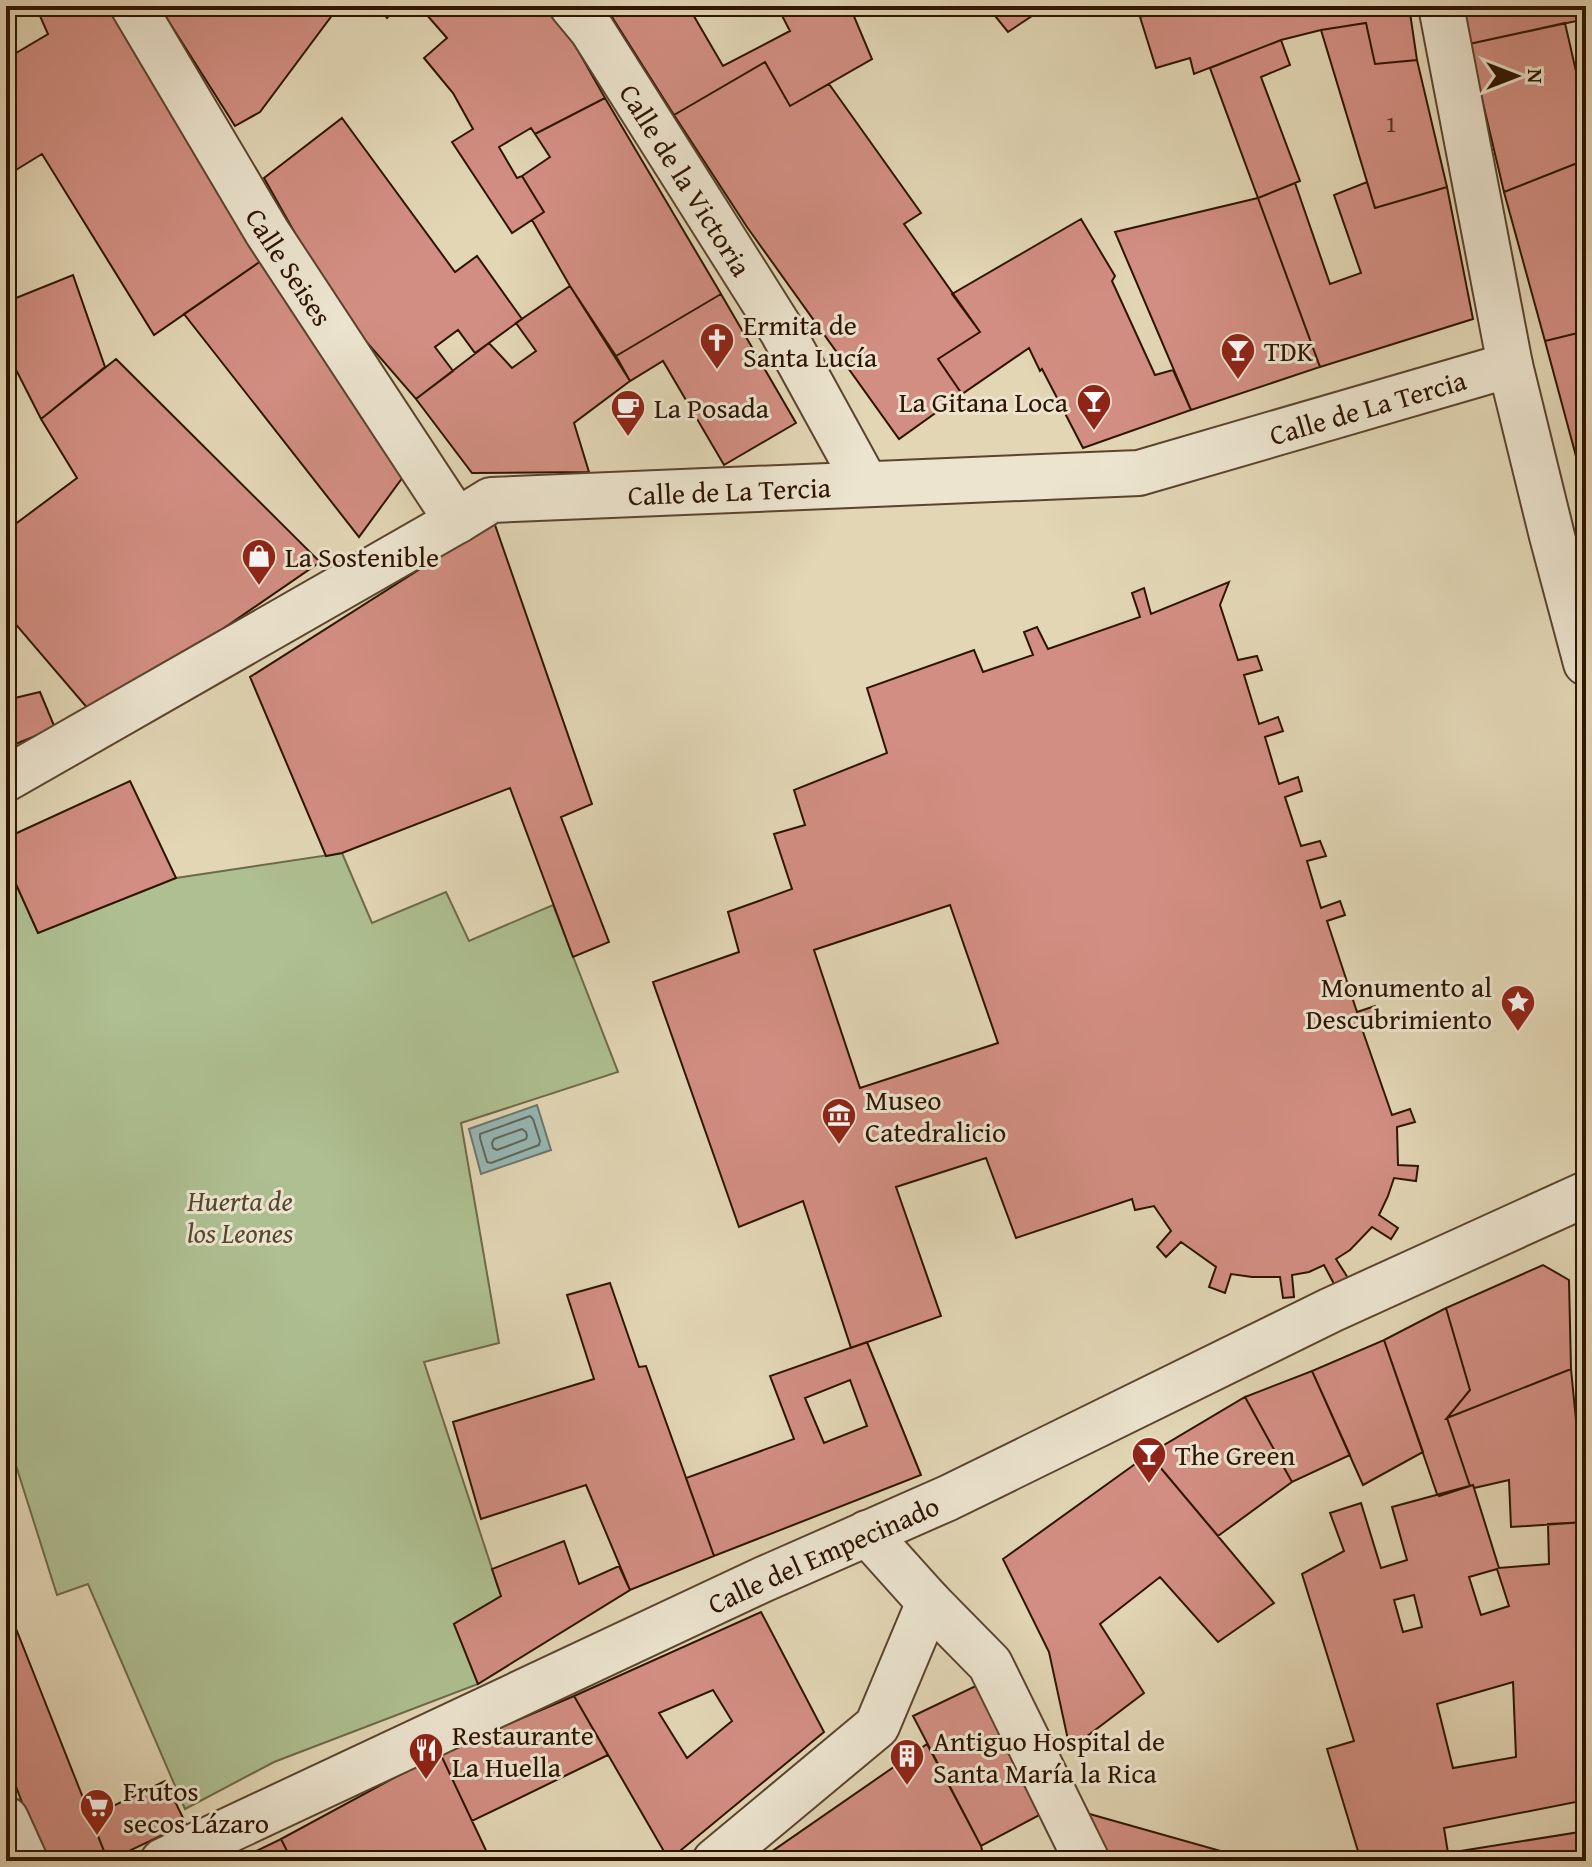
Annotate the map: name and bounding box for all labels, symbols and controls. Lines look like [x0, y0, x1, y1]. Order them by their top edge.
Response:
north arrow [1476, 36, 1556, 116]
text: N [1520, 69, 1552, 84]
street label: Calle de la Victoria [610, 75, 763, 284]
house number: 1 [1385, 106, 1397, 141]
street label: Calle Seises [236, 200, 343, 334]
place label: Ermita de Santa Lucía [743, 304, 878, 377]
church icon: Ermita de Santa Lucía [698, 321, 736, 371]
place label: TDK [1264, 330, 1314, 371]
bar icon: TDK [1219, 331, 1257, 381]
street label: Calle de La Tercia [1264, 358, 1471, 455]
place label: La Gitana Loca [899, 381, 1069, 422]
bar icon: La Gitana Loca [1075, 382, 1113, 432]
place label: La Posada [654, 387, 770, 428]
cafe icon: La Posada [609, 388, 647, 438]
street label: Calle de La Tercia [627, 465, 832, 515]
place label: La Sostenible [285, 536, 439, 577]
shop icon: La Sostenible [240, 537, 278, 587]
place label: Monumento al Descubrimiento [1306, 966, 1492, 1039]
place icon: Monumento al Descubrimiento [1499, 983, 1537, 1033]
place label: Museo Catedralicio [865, 1079, 1006, 1152]
museum icon: Museo Catedralicio [820, 1096, 858, 1146]
park label: Huerta de los Leones [186, 1180, 293, 1253]
place label: The Green [1175, 1434, 1296, 1475]
bar icon: The Green [1130, 1435, 1168, 1485]
street label: Calle del Empecinado [700, 1484, 945, 1623]
place label: Restaurante La Huella [452, 1714, 594, 1787]
place label: Antiguo Hospital de Santa María la Rica [933, 1720, 1165, 1793]
restaurant icon: Restaurante La Huella [407, 1731, 445, 1781]
building icon: Antiguo Hospital de Santa María la Rica [888, 1737, 926, 1787]
place label: Frutos secos Lázaro [123, 1770, 269, 1843]
supermarket icon: Frutos secos Lázaro [78, 1787, 116, 1837]

